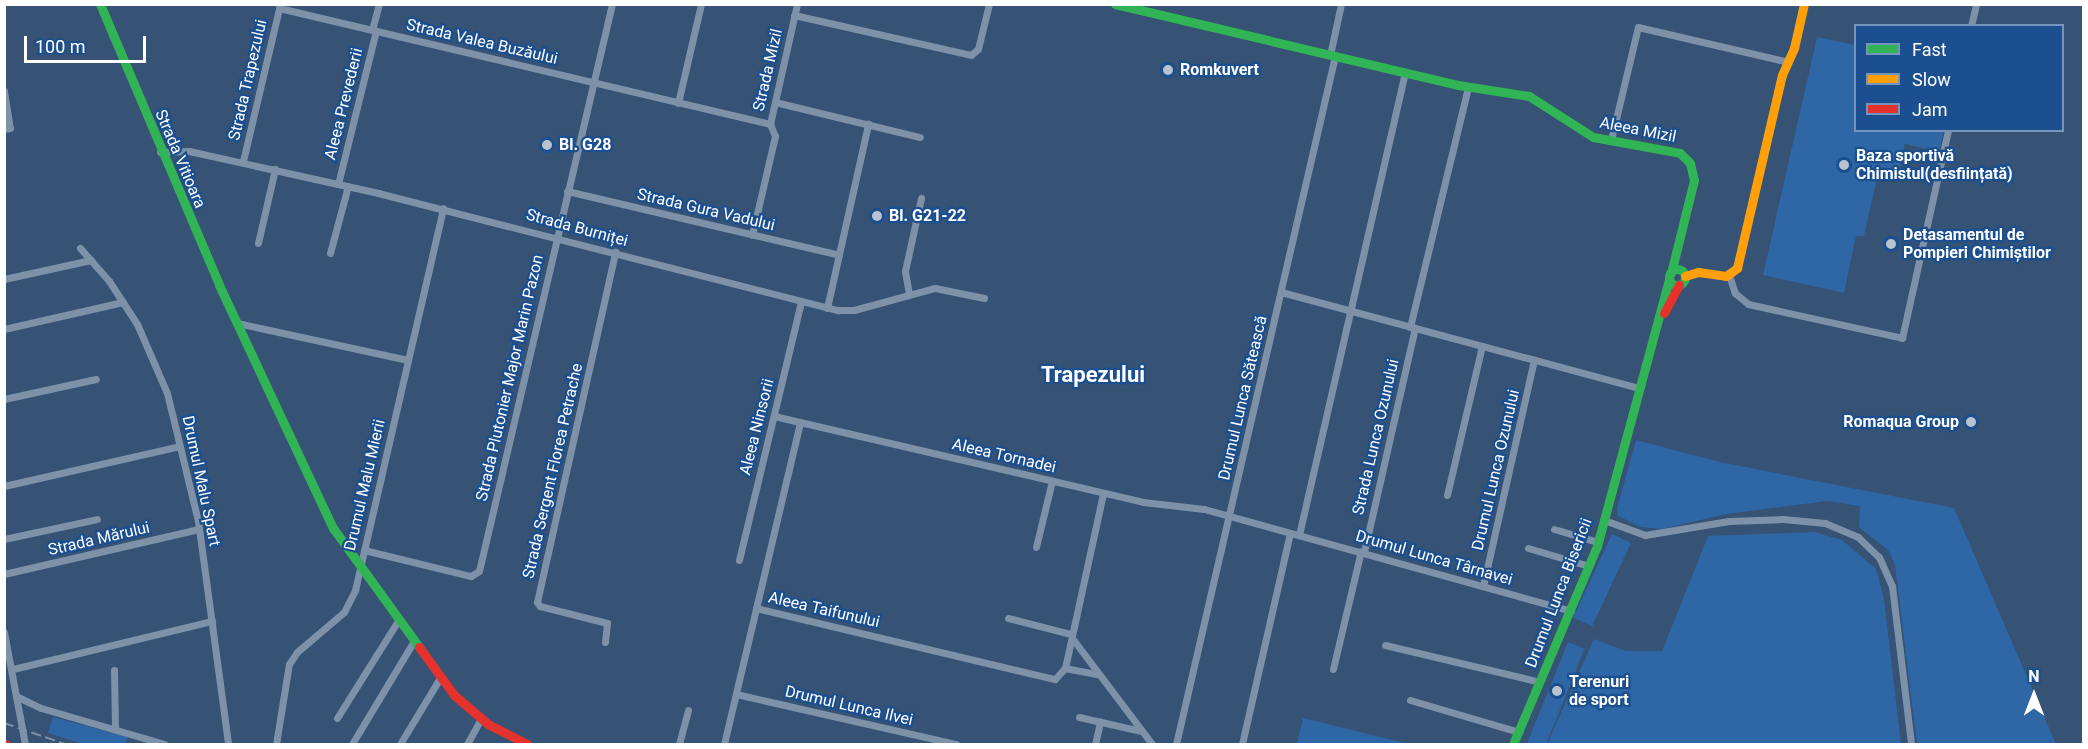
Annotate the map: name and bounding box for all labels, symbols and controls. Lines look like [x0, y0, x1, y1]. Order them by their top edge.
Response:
street label: Strada Valea Buzăului [404, 15, 560, 69]
street label: Strada Trapezului [225, 18, 271, 142]
scale bar [27, 24, 148, 62]
legend [1854, 24, 2064, 132]
street label: Strada Mizil [749, 27, 787, 113]
text: 100 m [35, 36, 86, 57]
text: Fast [1912, 39, 1947, 60]
street label: Aleea Prevederii [321, 46, 367, 162]
place label: Romkuvert [1180, 60, 1259, 80]
marker: Romkuvert [1161, 63, 1175, 77]
text: Slow [1912, 69, 1951, 90]
text: Jam [1912, 99, 1948, 120]
street label: Strada Vitioara [151, 107, 209, 211]
street label: Aleea Mizil [1598, 113, 1678, 147]
place label: Bl. G28 [559, 135, 611, 155]
marker: Bl. G28 [540, 138, 554, 152]
place label: Baza sportivă Chimistul(desființată) [1856, 146, 2013, 184]
marker: Baza sportivă Chimistul(desființată) [1837, 158, 1851, 172]
street label: Strada Gura Vadului [635, 185, 777, 235]
street label: Strada Burniței [524, 205, 630, 251]
place label: Bl. G21-22 [889, 206, 966, 226]
marker: Bl. G21-22 [870, 209, 884, 223]
place label: Detasamentul de Pompieri Chimiștilor [1903, 225, 2051, 263]
marker: Detasamentul de Pompieri Chimiștilor [1884, 237, 1898, 251]
street label: Strada Plutonier Major Marin Pazon [472, 253, 548, 503]
street label: Drumul Lunca Sătească [1215, 314, 1271, 482]
street label: Strada Lunca Ozunului [1349, 357, 1403, 517]
street label: Strada Sergent Florea Petrache [519, 361, 587, 581]
district label: Trapezului [1041, 362, 1145, 388]
street label: Aleea Ninsorii [736, 377, 778, 477]
street label: Drumul Lunca Ozunului [1468, 388, 1524, 552]
place label: Romaqua Group [1843, 412, 1959, 432]
street label: Drumul Malu Spart [178, 414, 224, 548]
marker: Romaqua Group [1964, 415, 1978, 429]
street label: Drumul Malu Mierii [341, 417, 389, 553]
street label: Aleea Tornadei [950, 435, 1058, 477]
street label: Drumul Lunca Bisericii [1522, 516, 1596, 670]
street label: Strada Mărului [46, 518, 152, 560]
street label: Drumul Lunca Târnavei [1353, 526, 1515, 590]
street label: Aleea Taifunului [766, 588, 882, 632]
north arrow [2004, 665, 2064, 725]
text: N [2028, 667, 2040, 686]
place label: Terenuri de sport [1569, 672, 1629, 710]
street label: Drumul Lunca Ilvei [783, 682, 915, 730]
marker: Terenuri de sport [1550, 684, 1564, 698]

